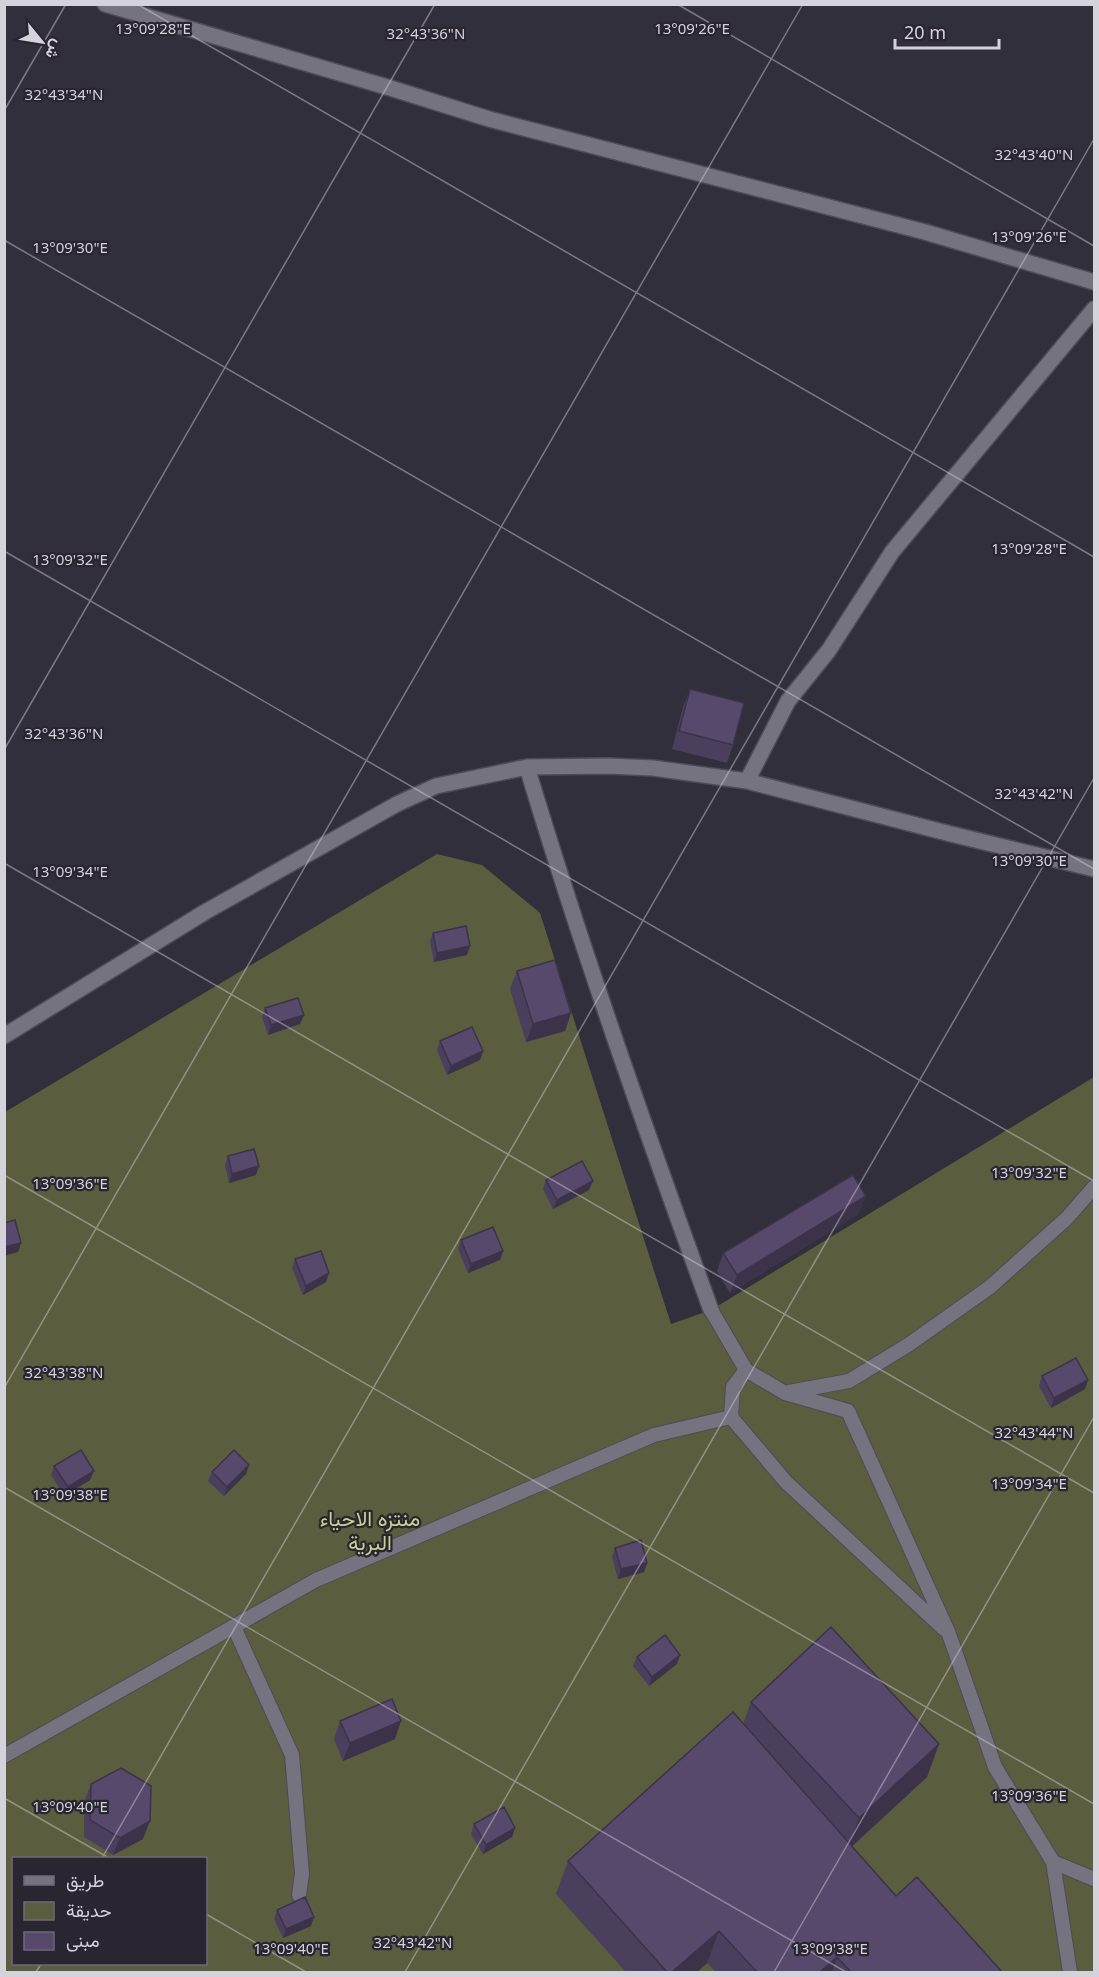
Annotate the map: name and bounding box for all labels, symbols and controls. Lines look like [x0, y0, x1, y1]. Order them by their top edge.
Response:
north arrow [12, 12, 72, 72]
scale bar [895, 12, 998, 50]
text: 13°09'28"E [115, 18, 191, 38]
text: 13°09'26"E [654, 18, 730, 38]
text: 20 m [904, 20, 946, 44]
text: 32°43'36"N [387, 23, 465, 43]
text: ش [41, 36, 69, 63]
text: 32°43'34"N [25, 84, 103, 104]
text: 32°43'40"N [995, 144, 1073, 164]
text: 13°09'26"E [991, 226, 1067, 246]
text: 13°09'30"E [32, 237, 108, 257]
text: 13°09'28"E [991, 538, 1067, 558]
text: 13°09'32"E [32, 549, 108, 569]
text: 32°43'36"N [25, 723, 103, 743]
text: 32°43'42"N [995, 783, 1073, 803]
text: 13°09'30"E [991, 850, 1067, 870]
text: 13°09'34"E [32, 861, 108, 881]
text: 13°09'32"E [991, 1162, 1067, 1182]
text: 13°09'36"E [32, 1173, 108, 1193]
text: 32°43'38"N [25, 1362, 103, 1382]
text: 32°43'44"N [995, 1422, 1073, 1442]
text: 13°09'34"E [991, 1473, 1067, 1493]
text: 13°09'38"E [32, 1484, 108, 1504]
park label: منتزه الاحياء البرية [320, 1504, 420, 1556]
text: 13°09'36"E [991, 1785, 1067, 1805]
text: 13°09'40"E [32, 1796, 108, 1816]
legend [12, 1857, 207, 1965]
text: طريق [66, 1868, 104, 1892]
text: حديقة [66, 1898, 112, 1922]
text: مبنى [66, 1928, 100, 1952]
text: 32°43'42"N [374, 1932, 452, 1952]
text: 13°09'40"E [253, 1938, 329, 1958]
text: 13°09'38"E [792, 1938, 868, 1958]

